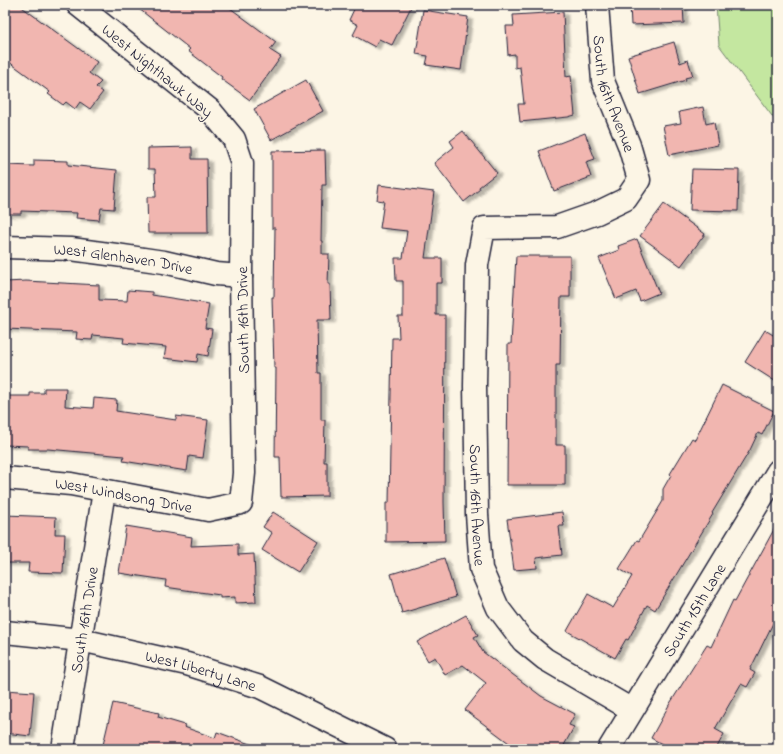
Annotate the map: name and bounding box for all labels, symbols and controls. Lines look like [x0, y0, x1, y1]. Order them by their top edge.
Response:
street label: West Nighthawk Way [96, 19, 218, 124]
street label: South 16th Avenue [585, 34, 641, 156]
street label: West Glenhaven Drive [53, 238, 196, 282]
street label: South 16th Drive [231, 265, 257, 374]
street label: South 16th Avenue [462, 444, 491, 568]
street label: West Windsong Drive [54, 473, 195, 521]
street label: South 15th Lane [658, 559, 733, 662]
street label: South 16th Drive [65, 564, 106, 675]
street label: West Liberty Lane [143, 645, 260, 699]

